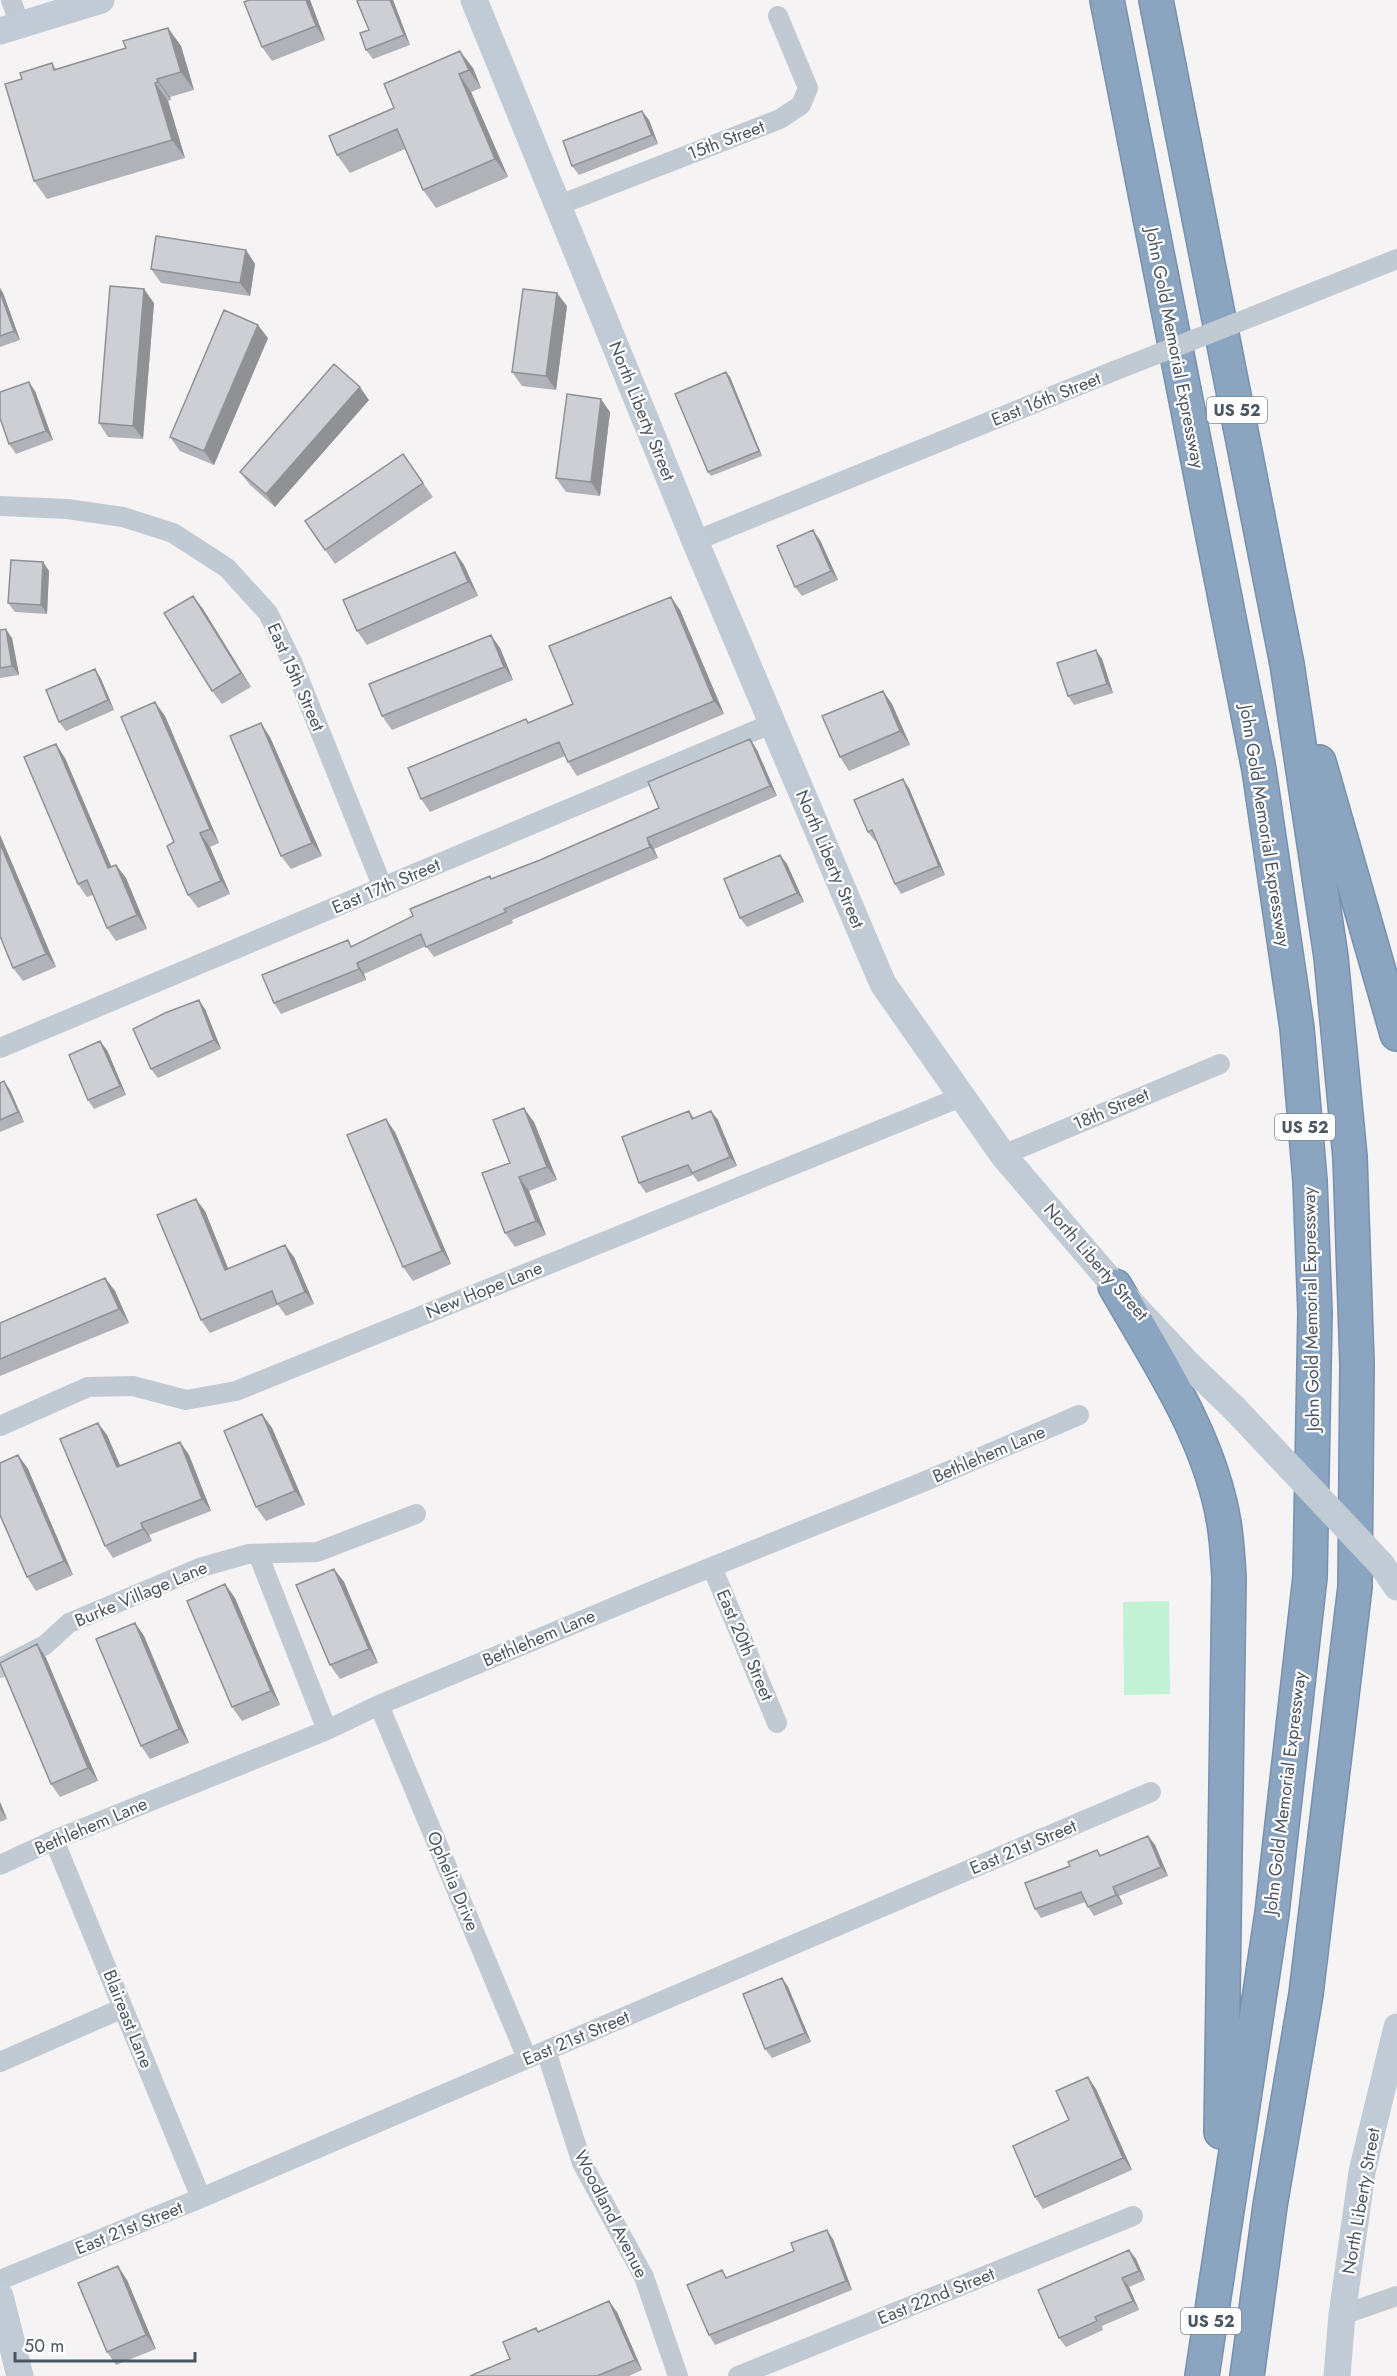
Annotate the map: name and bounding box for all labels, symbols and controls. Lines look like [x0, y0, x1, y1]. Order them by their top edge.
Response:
street label: 15th Street [684, 113, 769, 167]
street label: John Gold Memorial Expressway [1138, 223, 1211, 471]
street label: North Liberty Street [602, 337, 682, 485]
street label: East 16th Street [987, 365, 1105, 433]
road number: US 52 [1207, 397, 1267, 423]
street label: East 15th Street [261, 619, 332, 736]
street label: John Gold Memorial Expressway [1233, 701, 1297, 949]
street label: North Liberty Street [789, 786, 871, 933]
street label: East 17th Street [328, 851, 445, 920]
street label: 18th Street [1069, 1081, 1154, 1137]
road number: US 52 [1275, 1114, 1335, 1140]
street label: John Gold Memorial Expressway [1296, 1186, 1326, 1434]
street label: North Liberty Street [1038, 1198, 1155, 1327]
street label: New Hope Lane [422, 1255, 546, 1325]
street label: Bethlehem Lane [929, 1419, 1049, 1489]
street label: Burke Village Lane [71, 1554, 211, 1634]
street label: East 20th Street [710, 1585, 780, 1705]
street label: Bethlehem Lane [479, 1603, 599, 1673]
street label: John Gold Memorial Expressway [1257, 1670, 1313, 1918]
street label: Bethlehem Lane [31, 1791, 151, 1861]
street label: East 21st Street [966, 1813, 1081, 1881]
street label: Ophelia Drive [420, 1827, 486, 1935]
street label: Blaireast Lane [97, 1966, 159, 2072]
street label: East 21st Street [519, 2004, 634, 2072]
street label: North Liberty Street [1335, 2125, 1387, 2276]
street label: Woodland Avenue [568, 2146, 654, 2282]
street label: East 21st Street [71, 2194, 187, 2261]
street label: East 22nd Street [874, 2260, 999, 2331]
road number: US 52 [1181, 2308, 1241, 2334]
scale bar [15, 2325, 195, 2363]
text: 50 m [24, 2333, 64, 2359]

